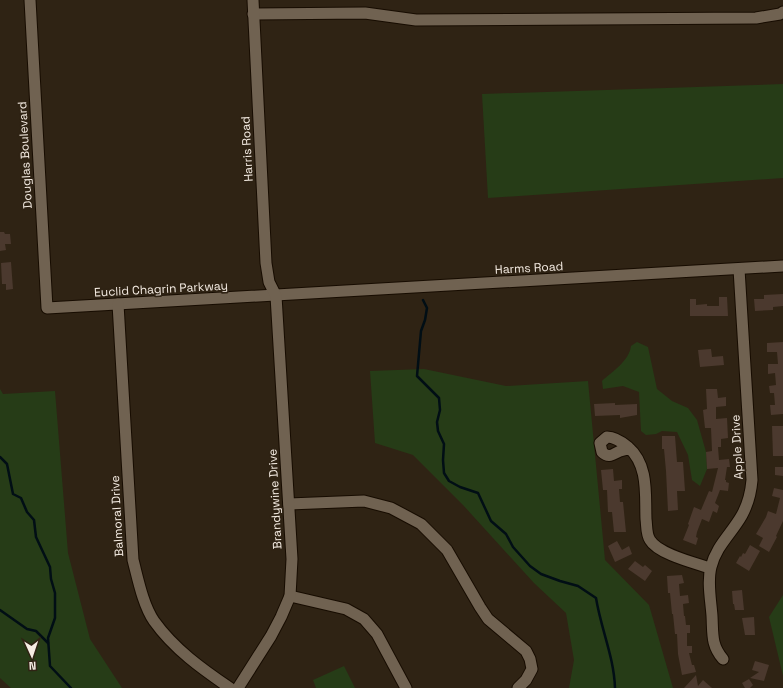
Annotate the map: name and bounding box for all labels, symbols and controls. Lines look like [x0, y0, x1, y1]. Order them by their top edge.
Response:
street label: Douglas Boulevard [14, 101, 36, 209]
street label: Harris Road [237, 116, 257, 182]
street label: Harms Road [494, 258, 564, 278]
street label: Euclid Chagrin Parkway [94, 278, 228, 300]
street label: Apple Drive [727, 414, 747, 480]
street label: Brandywine Drive [264, 448, 286, 550]
street label: Balmoral Drive [107, 475, 127, 557]
north arrow [12, 636, 52, 676]
text: N [28, 659, 37, 673]

